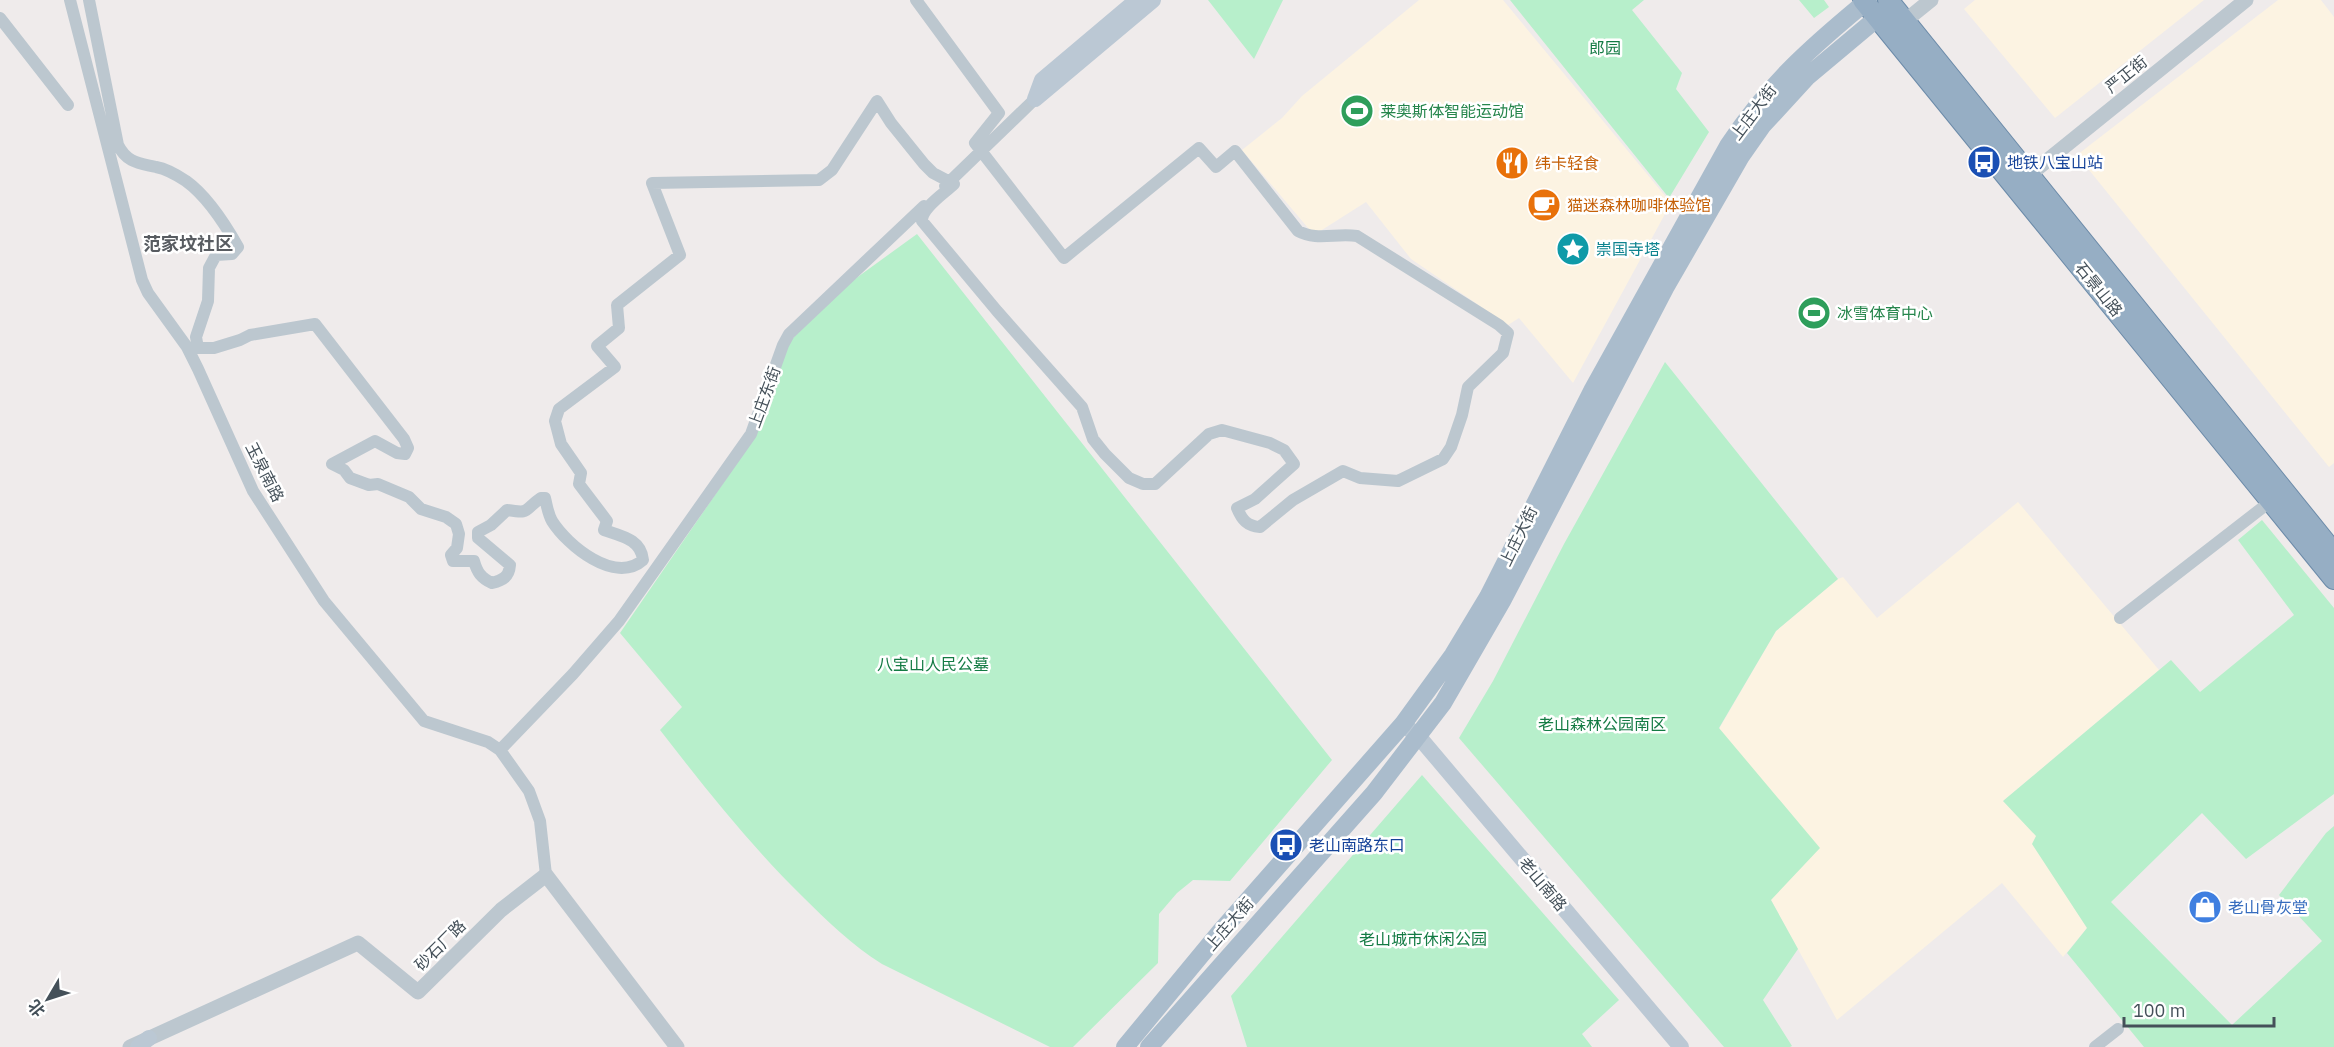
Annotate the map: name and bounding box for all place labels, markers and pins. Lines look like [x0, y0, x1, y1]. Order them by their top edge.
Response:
sports icon: 莱奥斯体智能运动馆 [1339, 93, 1375, 129]
place label: 莱奥斯体智能运动馆 [1380, 101, 1524, 121]
bus stop icon: 地铁八宝山站 [1966, 144, 2002, 180]
restaurant icon: 纬卡轻食 [1494, 145, 1530, 181]
place label: 地铁八宝山站 [2007, 152, 2103, 172]
place label: 纬卡轻食 [1535, 153, 1599, 173]
cafe icon: 猫迷森林咖啡体验馆 [1526, 187, 1562, 223]
place label: 猫迷森林咖啡体验馆 [1567, 195, 1711, 215]
place icon: 崇国寺塔 [1555, 231, 1591, 267]
place label: 崇国寺塔 [1596, 239, 1660, 259]
sports icon: 冰雪体育中心 [1796, 295, 1832, 331]
place label: 冰雪体育中心 [1837, 303, 1933, 323]
bus stop icon: 老山南路东口 [1268, 827, 1304, 863]
place label: 老山南路东口 [1309, 835, 1405, 855]
shop icon: 老山骨灰堂 [2187, 889, 2223, 925]
place label: 老山骨灰堂 [2228, 897, 2308, 917]

